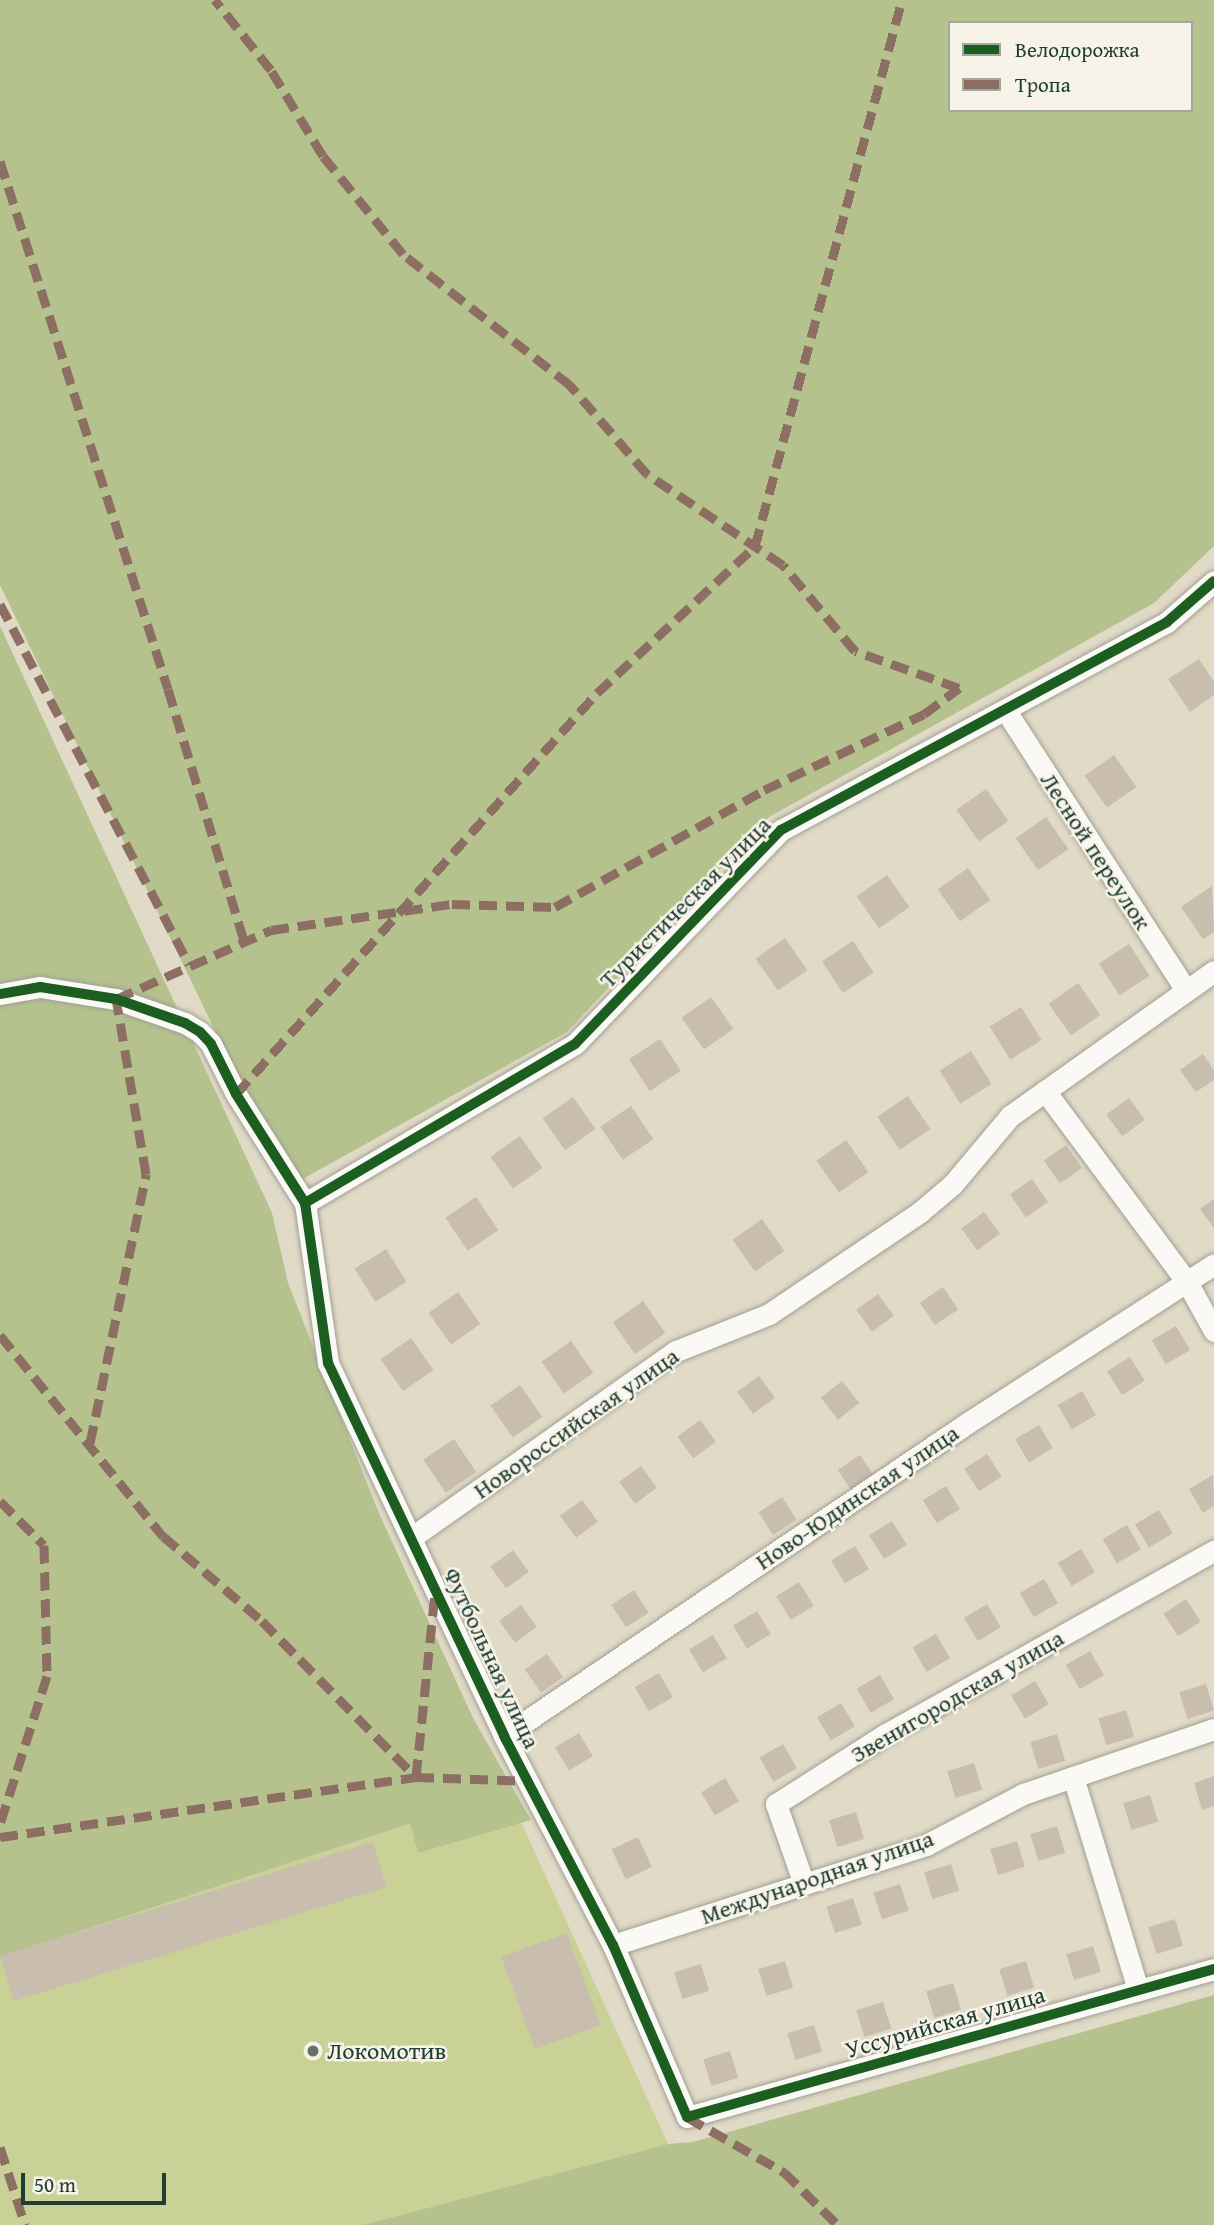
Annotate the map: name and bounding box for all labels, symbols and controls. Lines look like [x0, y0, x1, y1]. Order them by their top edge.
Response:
legend [948, 21, 1193, 112]
text: Велодорожка [1015, 34, 1140, 65]
text: Тропа [1015, 69, 1071, 100]
street label: Лесной переулок [1034, 767, 1158, 935]
street label: Туристическая улица [593, 810, 777, 994]
street label: Новороссийская улица [468, 1341, 684, 1505]
street label: Ново-Юдинская улица [750, 1418, 964, 1576]
street label: Футбольная улица [438, 1563, 546, 1753]
street label: Звенигородская улица [845, 1623, 1069, 1769]
street label: Международная улица [697, 1824, 937, 1930]
street label: Уссурийская улица [842, 1980, 1048, 2064]
place label: Локомотив [327, 2037, 446, 2065]
marker: Локомотив [305, 2043, 321, 2059]
scale bar [24, 2158, 170, 2202]
text: 50 m [34, 2169, 76, 2200]

